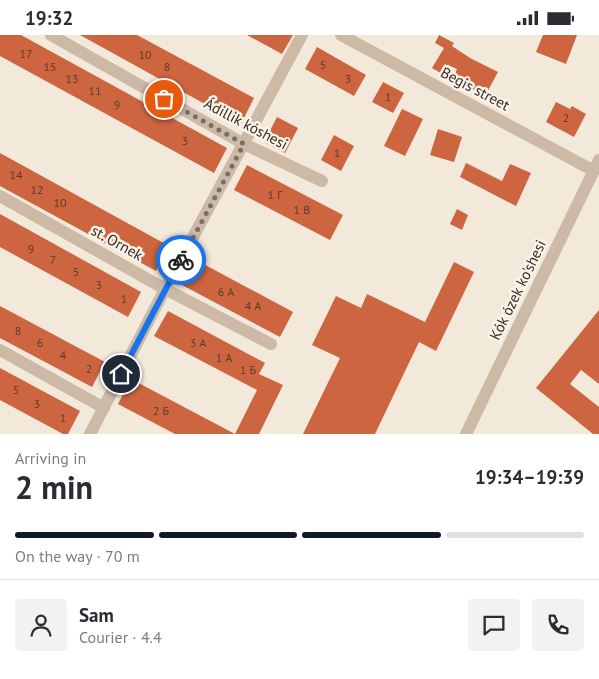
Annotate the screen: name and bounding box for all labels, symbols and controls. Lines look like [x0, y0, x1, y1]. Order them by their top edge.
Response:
text: 19:32 [25, 6, 73, 30]
house number: 17 [19, 46, 33, 61]
house number: 10 [138, 47, 152, 62]
house number: 5 [320, 57, 326, 72]
house number: 15 [43, 59, 57, 74]
house number: 8 [164, 59, 170, 74]
street label: Begis street [438, 62, 513, 115]
house number: 13 [65, 71, 79, 86]
house number: 3 [345, 71, 351, 86]
pin [143, 78, 185, 120]
house number: 11 [88, 83, 102, 98]
icon: bag [150, 85, 178, 113]
house number: 1 [385, 89, 391, 104]
street label: Ádillik kóshesi [201, 94, 291, 154]
house number: 9 [114, 97, 120, 112]
house number: 2 [563, 110, 569, 125]
house number: 3 [182, 133, 188, 148]
house number: 1 [334, 145, 340, 160]
house number: 14 [9, 167, 23, 182]
house number: 12 [30, 182, 44, 197]
house number: 1 Г [267, 187, 283, 202]
house number: 10 [53, 195, 67, 210]
house number: 1 В [294, 202, 310, 217]
street label: st. Ornek [88, 221, 147, 265]
courier [156, 235, 206, 285]
street label: Kók ózek ko'shesi [485, 237, 550, 343]
house number: 9 [28, 241, 34, 256]
icon: bike [167, 246, 195, 274]
house number: 7 [50, 252, 56, 267]
house number: 5 [73, 264, 79, 279]
house number: 3 [96, 277, 102, 292]
house number: 6 А [218, 284, 234, 299]
house number: 1 [121, 291, 127, 306]
house number: 4 А [245, 298, 261, 313]
house number: 8 [15, 323, 21, 338]
house number: 6 [37, 335, 43, 350]
house number: 3 А [190, 335, 206, 350]
house number: 4 [60, 347, 67, 362]
house number: 1 А [216, 350, 232, 365]
pin [100, 353, 142, 395]
icon: home [107, 360, 135, 388]
house number: 2 [86, 361, 92, 376]
house number: 1 Б [240, 362, 257, 377]
house number: 5 [13, 382, 19, 397]
house number: 3 [34, 396, 40, 411]
house number: 2 Б [153, 403, 170, 418]
house number: 1 [60, 410, 66, 425]
text: Arriving in [15, 448, 86, 468]
text: 19:34–19:39 [475, 465, 584, 489]
text: 2 min [15, 466, 93, 508]
text: On the way · 70 m [15, 546, 140, 566]
button: person [15, 599, 67, 651]
button: chat [468, 599, 520, 651]
button: phone [532, 599, 584, 651]
text: Sam [79, 603, 114, 627]
text: Courier · 4.4 [79, 627, 162, 647]

